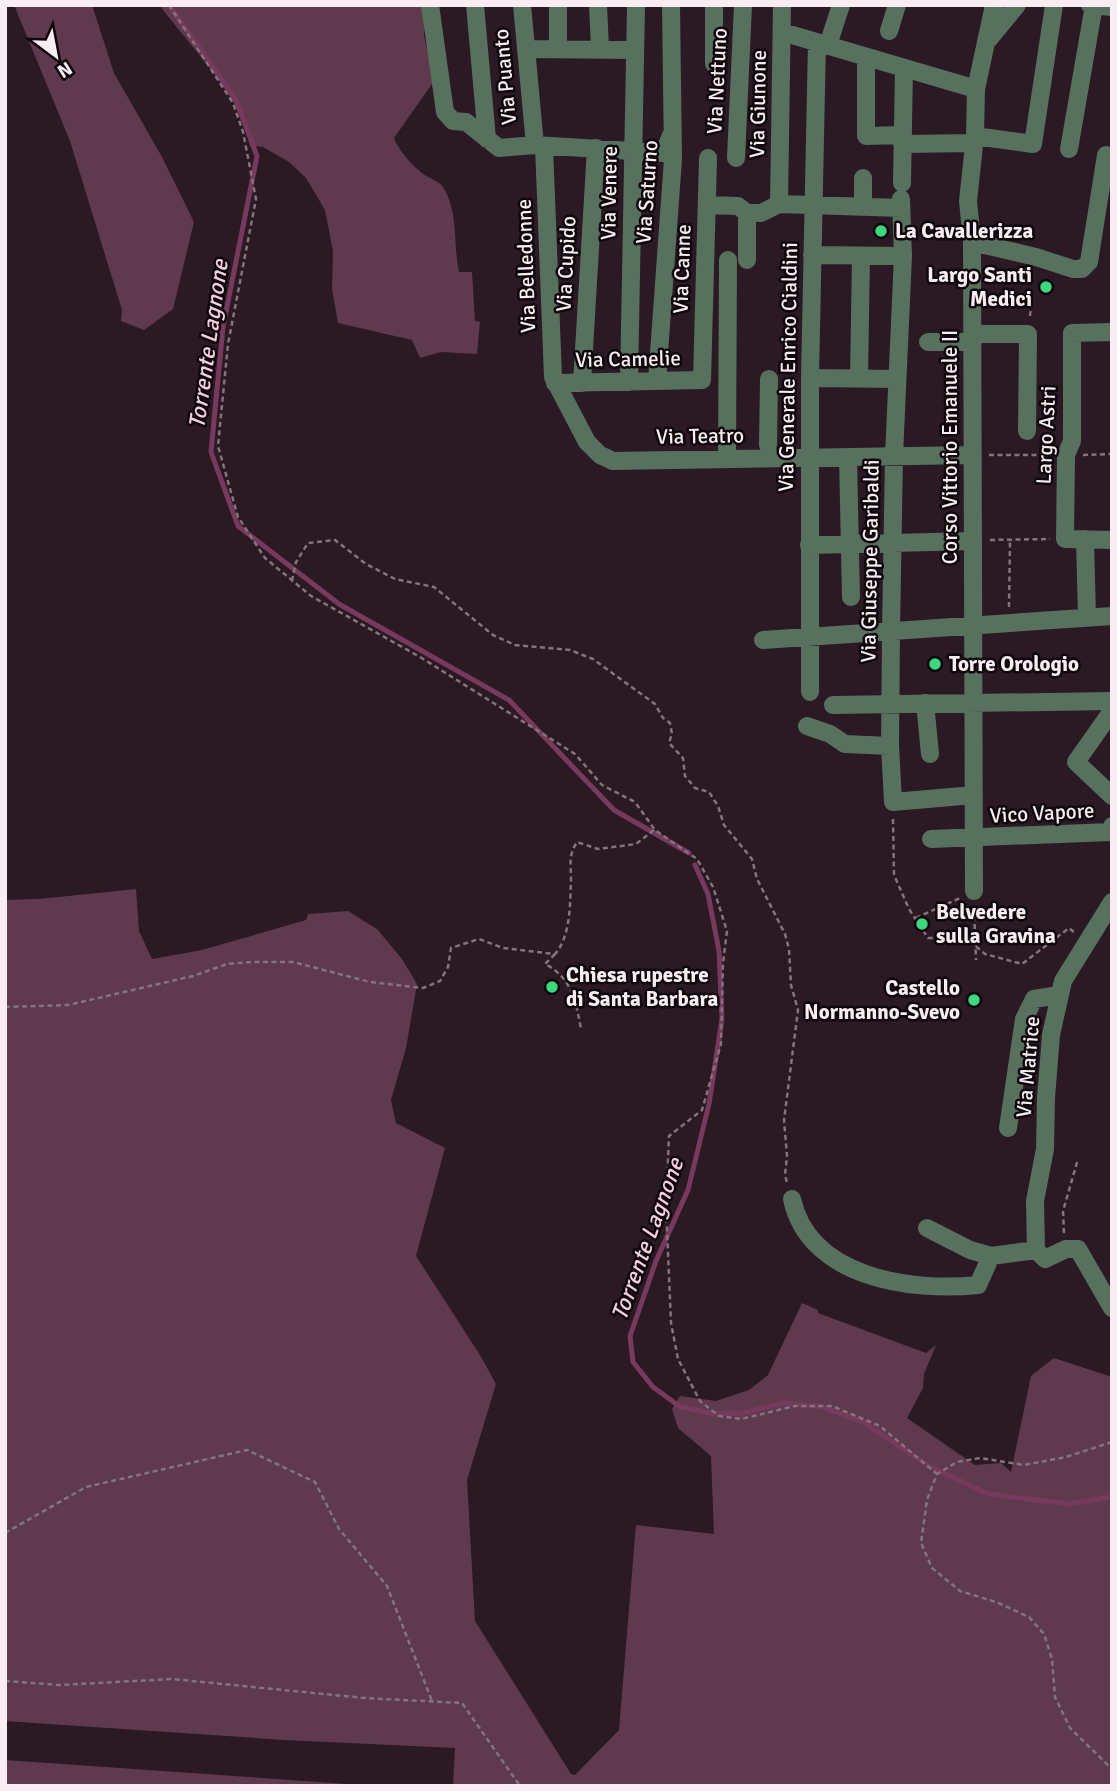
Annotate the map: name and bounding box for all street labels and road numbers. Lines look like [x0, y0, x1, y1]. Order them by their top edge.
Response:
street label: Via Nettuno [701, 27, 733, 135]
street label: Via Puanto [488, 28, 522, 126]
street label: Via Giunone [744, 50, 772, 158]
street label: Via Saturno [630, 139, 664, 245]
street label: Via Venere [595, 146, 623, 240]
street label: Via Belledonne [511, 199, 541, 333]
street label: Via Cupido [551, 215, 581, 313]
street label: Via Canne [667, 224, 697, 314]
street label: Via Generale Enrico Cialdini [773, 242, 803, 492]
street label: Corso Vittorio Emanuele II [937, 330, 963, 564]
street label: Via Camelie [575, 345, 681, 373]
street label: Largo Astri [1030, 385, 1062, 485]
street label: Via Teatro [656, 422, 744, 450]
street label: Via Giuseppe Garibaldi [855, 459, 885, 663]
street label: Vico Vapore [989, 797, 1095, 829]
street label: Via Matrice [1011, 1015, 1045, 1119]

